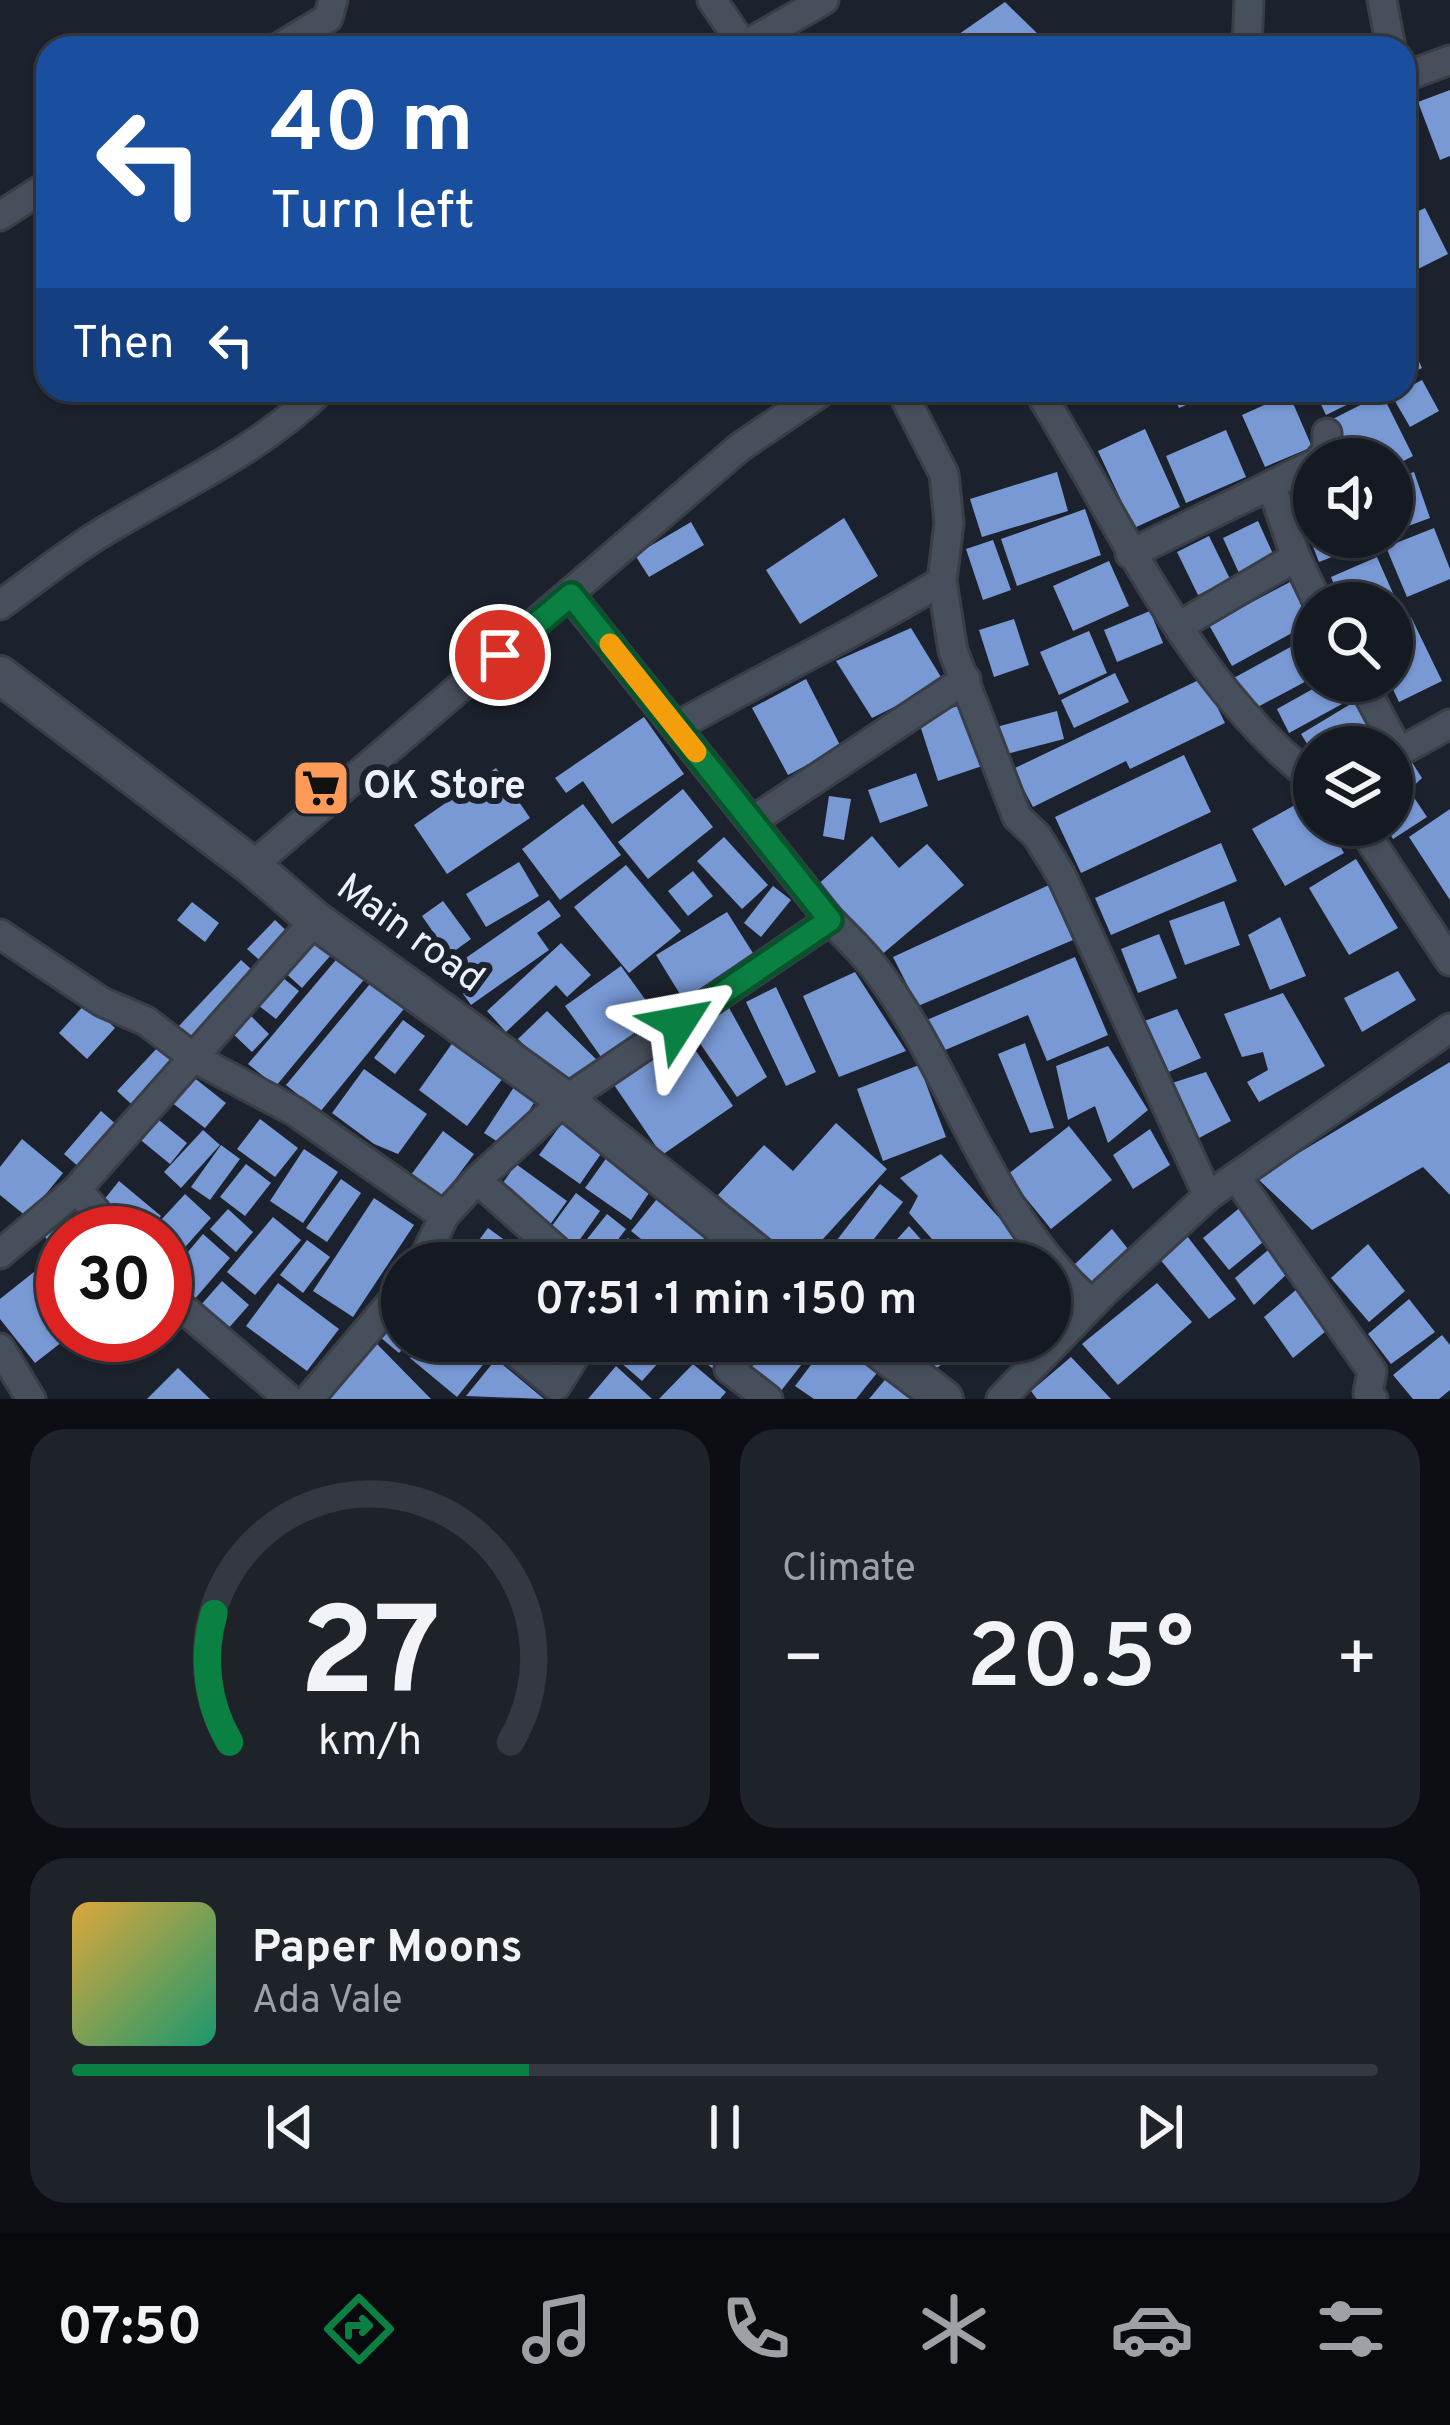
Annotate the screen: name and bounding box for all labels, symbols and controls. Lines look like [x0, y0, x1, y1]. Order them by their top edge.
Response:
text: 40 m [270, 75, 474, 181]
icon: left [72, 84, 228, 240]
text: Turn left [270, 179, 475, 248]
icon: left [198, 312, 264, 378]
text: Then [72, 317, 174, 374]
map controls [1293, 438, 1413, 846]
button: sound [1293, 438, 1413, 558]
button: search [1293, 582, 1413, 702]
pin [449, 604, 551, 706]
icon: arrive [467, 622, 533, 688]
button: layers [1293, 726, 1413, 846]
supermarket icon: OK Store [290, 757, 352, 819]
place label: OK Store [363, 764, 526, 813]
street label: Main road [325, 865, 493, 1005]
position arrow [616, 960, 742, 1086]
speed limit sign: 30 [36, 1206, 192, 1362]
text: 07:51 · 1 min · 150 m [535, 1273, 917, 1330]
text: Climate [782, 1546, 916, 1595]
text: 27 [299, 1581, 441, 1739]
text: 20.5° [966, 1606, 1194, 1719]
text: − [782, 1621, 825, 1704]
text: + [1335, 1621, 1378, 1704]
text: km/h [318, 1715, 422, 1769]
text: Paper Moons [252, 1921, 523, 1978]
text: Ada Vale [252, 1978, 403, 2027]
icon: previous [257, 2094, 323, 2160]
icon: pause [692, 2094, 758, 2160]
icon: next [1127, 2094, 1193, 2160]
icon: directions [317, 2287, 401, 2371]
icon: music [515, 2287, 599, 2371]
icon: phone [714, 2287, 798, 2371]
icon: climate [912, 2287, 996, 2371]
icon: car [1110, 2287, 1194, 2371]
icon: filters [1309, 2287, 1393, 2371]
text: 07:50 [57, 2295, 202, 2364]

